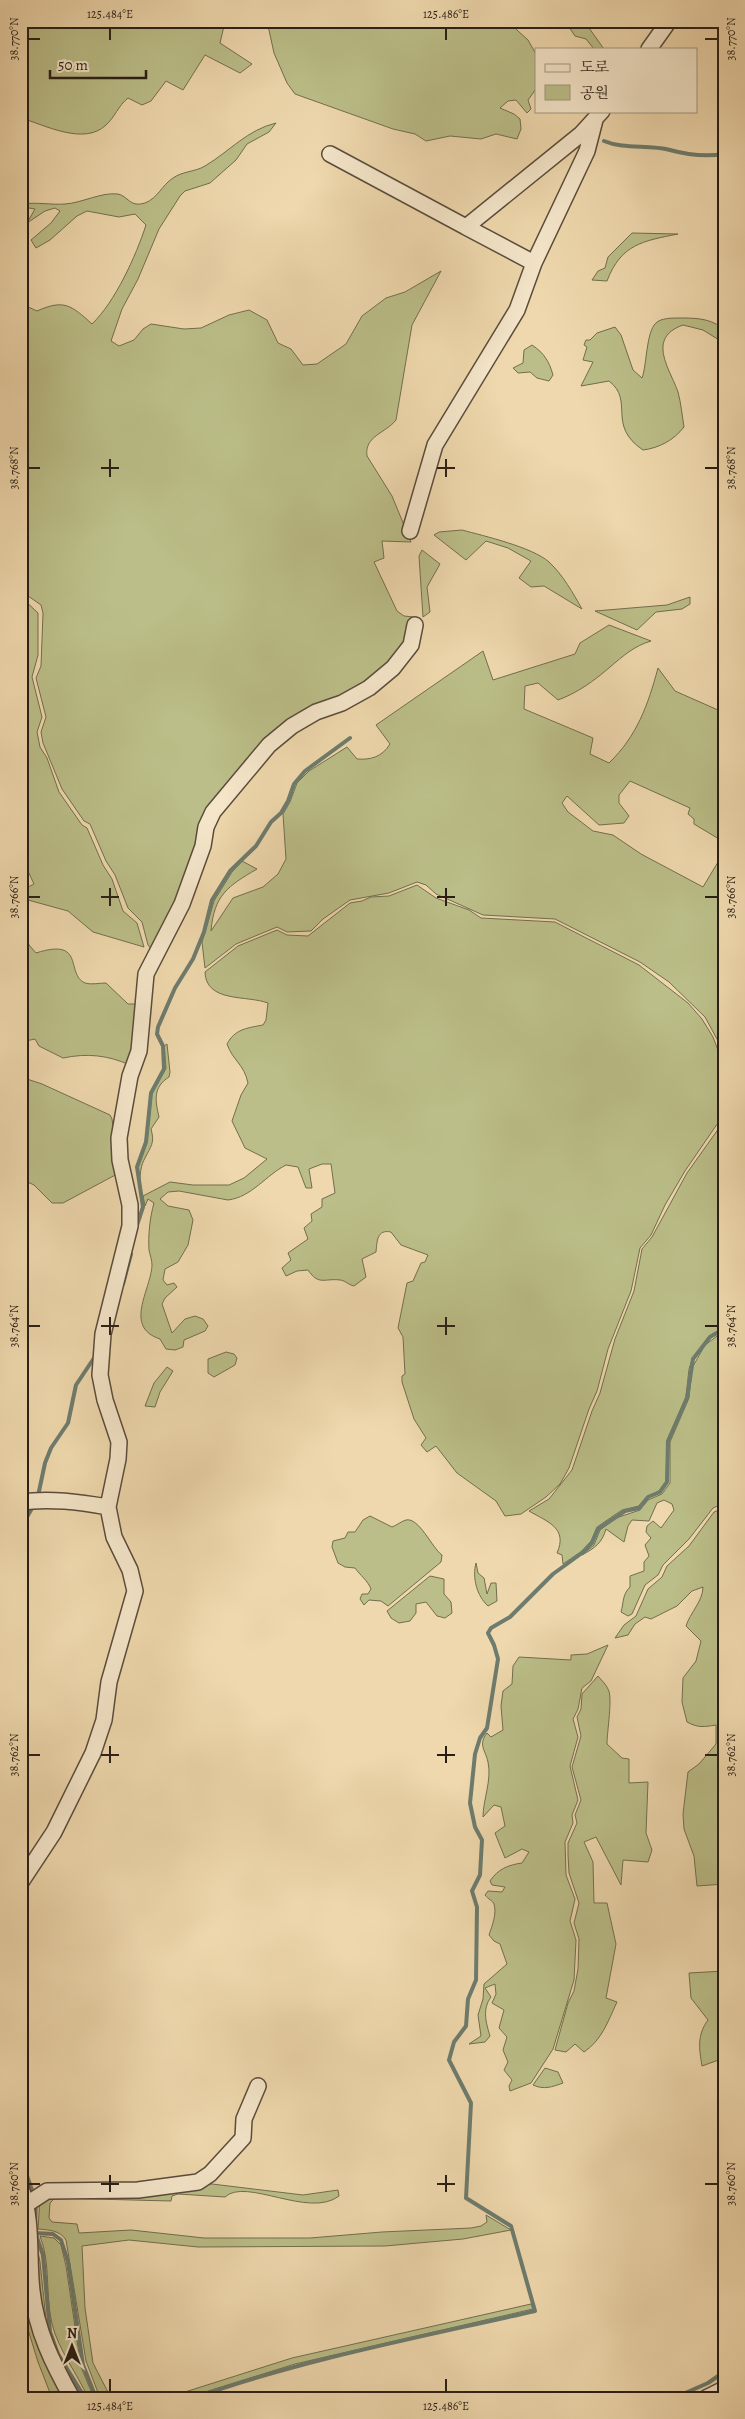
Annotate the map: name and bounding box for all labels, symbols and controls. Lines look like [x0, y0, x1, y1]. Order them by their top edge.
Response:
text: 125.484°E [87, 6, 133, 22]
text: 125.486°E [423, 6, 469, 22]
text: 38.770°N [6, 17, 22, 61]
text: 38.770°N [723, 17, 739, 61]
scale bar [50, 48, 146, 80]
legend [535, 48, 698, 112]
text: 50 m [58, 55, 88, 75]
text: 도로 [580, 57, 609, 77]
text: 공원 [580, 83, 609, 103]
text: 38.768°N [6, 446, 22, 490]
text: 38.768°N [723, 446, 739, 490]
text: 38.766°N [6, 875, 22, 918]
text: 38.766°N [723, 875, 739, 918]
text: 38.764°N [6, 1304, 22, 1347]
text: 38.764°N [723, 1304, 739, 1347]
text: 38.762°N [6, 1733, 22, 1777]
text: 38.762°N [723, 1733, 739, 1777]
text: 38.760°N [6, 2162, 22, 2206]
text: 38.760°N [723, 2162, 739, 2206]
north arrow [48, 2322, 98, 2372]
text: N [67, 2324, 77, 2343]
text: 125.484°E [87, 2398, 133, 2414]
text: 125.486°E [423, 2398, 469, 2414]

